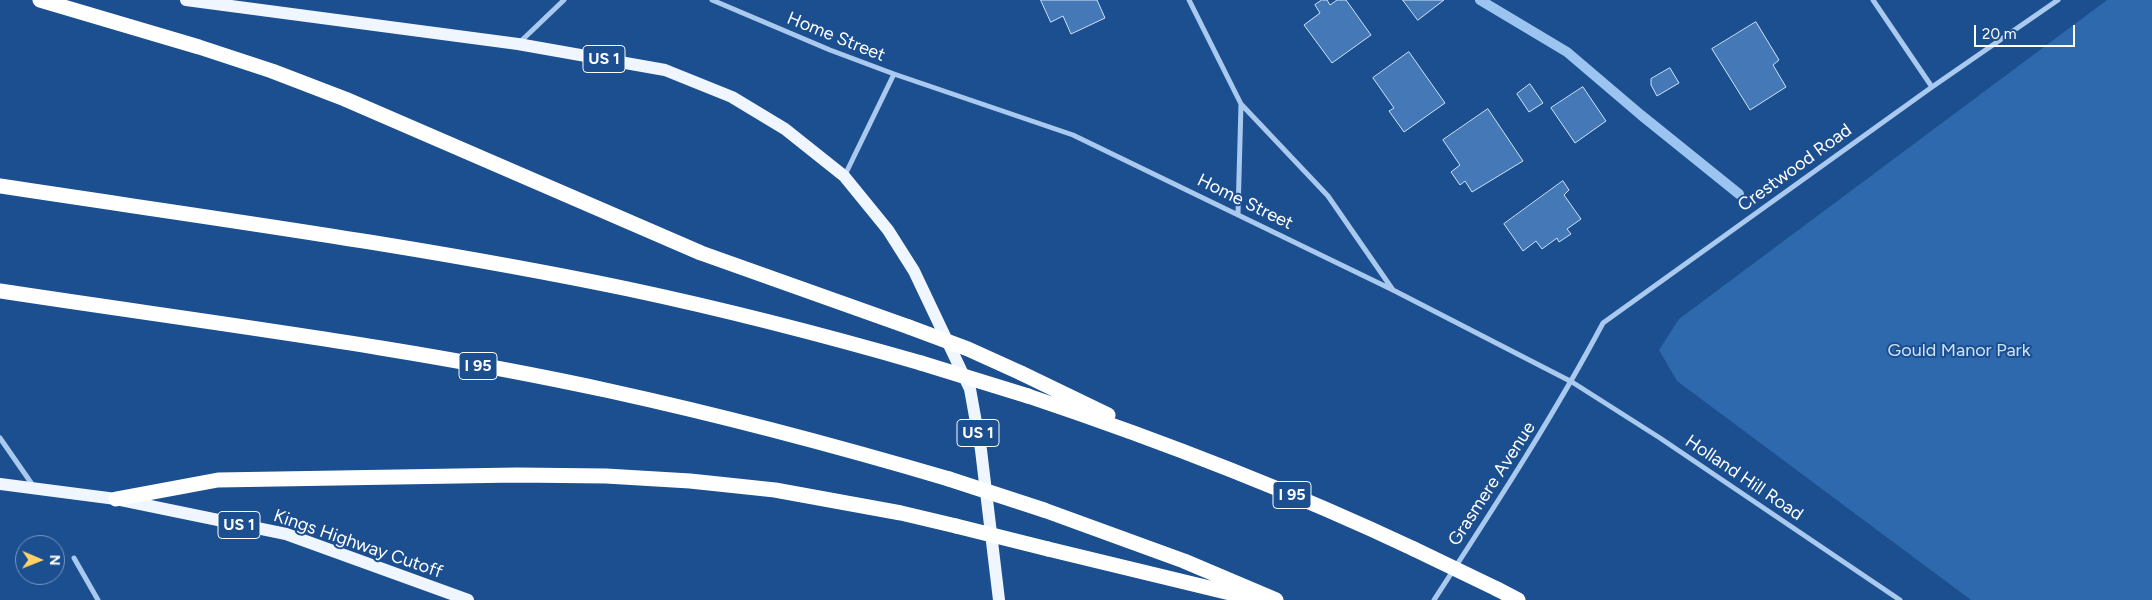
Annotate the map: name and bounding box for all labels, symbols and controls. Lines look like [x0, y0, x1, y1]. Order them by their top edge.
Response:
street label: Home Street [784, 8, 888, 66]
scale bar [1977, 15, 2078, 47]
text: 20 m [1982, 25, 2016, 43]
road number: US 1 [583, 46, 625, 72]
street label: Crestwood Road [1734, 120, 1856, 216]
street label: Home Street [1194, 170, 1296, 234]
park label: Gould Manor Park [1888, 340, 2030, 362]
road number: I 95 [459, 352, 497, 380]
street label: Grasmere Avenue [1444, 418, 1540, 550]
road number: US 1 [957, 419, 999, 446]
street label: Holland Hill Road [1681, 431, 1807, 525]
road number: I 95 [1273, 482, 1311, 508]
street label: Kings Highway Cutoff [271, 505, 445, 583]
road number: US 1 [218, 512, 260, 538]
north arrow [15, 535, 65, 585]
text: N [46, 555, 63, 566]

